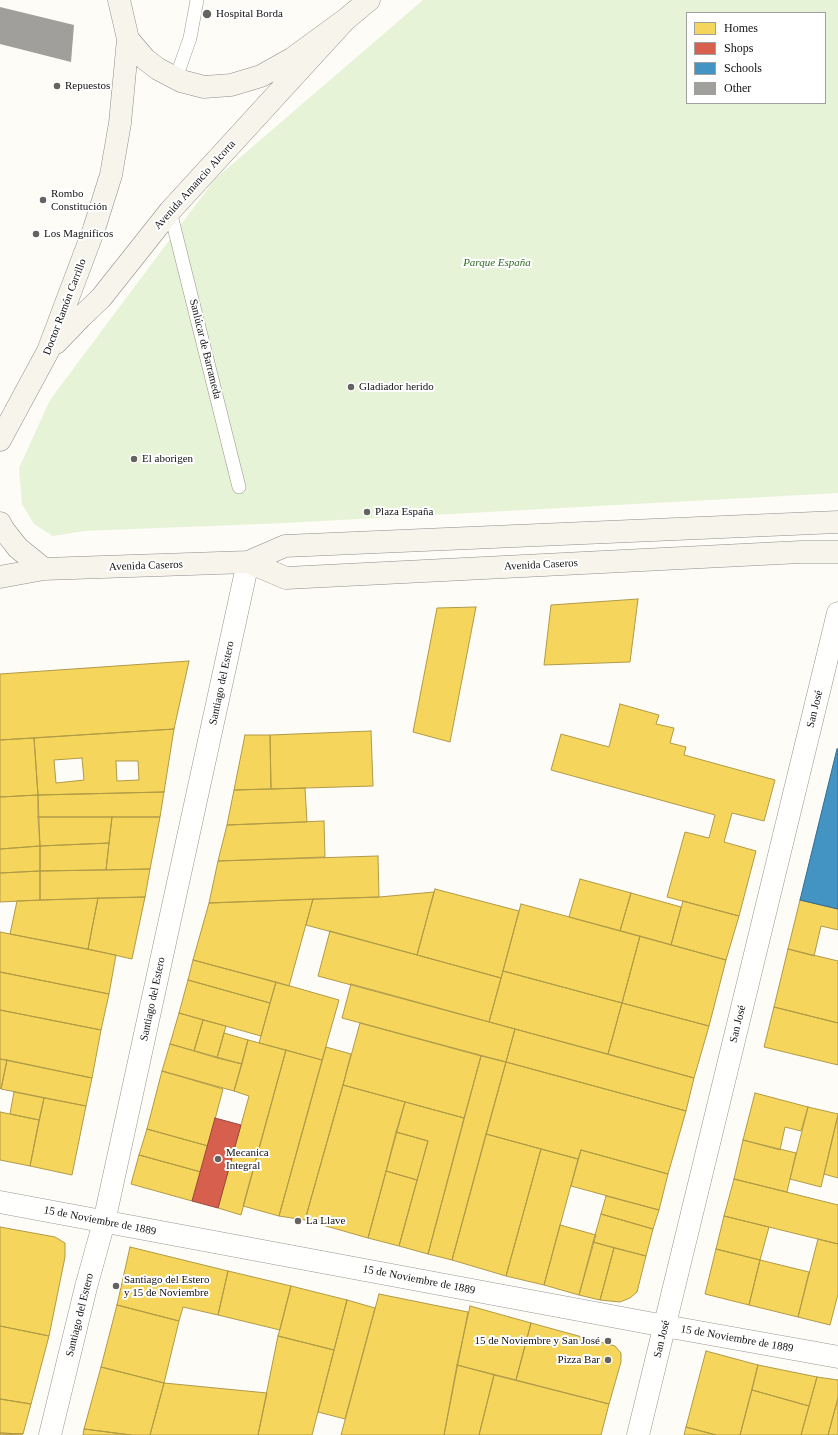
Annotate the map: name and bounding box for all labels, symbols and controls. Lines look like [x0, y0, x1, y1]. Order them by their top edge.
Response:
place label: Hospital Borda [216, 7, 283, 21]
marker: Hospital Borda [201, 8, 213, 20]
legend [686, 12, 826, 104]
text: Homes [724, 21, 758, 35]
text: Shops [724, 41, 753, 55]
text: Schools [724, 61, 762, 75]
place label: Repuestos [65, 79, 110, 93]
marker: Repuestos [52, 81, 62, 91]
text: Other [724, 81, 751, 95]
street label: Avenida Amancio Alcorta [152, 138, 238, 232]
place label: Rombo Constitución [51, 187, 107, 213]
marker: Rombo Constitución [38, 195, 48, 205]
place label: Los Magnificos [44, 227, 113, 241]
marker: Los Magnificos [31, 229, 41, 239]
park label: Parque España [463, 256, 531, 270]
street label: Doctor Ramón Carrillo [41, 257, 89, 357]
street label: Sanlúcar de Barrameda [186, 298, 224, 400]
place label: Gladiador herido [359, 380, 434, 394]
marker: Gladiador herido [346, 382, 356, 392]
place label: El aborigen [142, 452, 193, 466]
marker: El aborigen [129, 454, 139, 464]
place label: Plaza España [375, 505, 433, 519]
marker: Plaza España [362, 507, 372, 517]
street label: Avenida Caseros [504, 556, 578, 574]
street label: Avenida Caseros [109, 558, 183, 574]
street label: Santiago del Estero [207, 640, 237, 726]
street label: San José [804, 689, 826, 729]
street label: Santiago del Estero [138, 956, 168, 1042]
street label: San José [727, 1004, 749, 1044]
place label: Mecanica Integral [226, 1146, 269, 1172]
marker: Mecanica Integral [213, 1154, 223, 1164]
street label: 15 de Noviembre de 1889 [43, 1204, 157, 1238]
place label: La Llave [306, 1214, 345, 1228]
marker: La Llave [293, 1216, 303, 1226]
street label: 15 de Noviembre de 1889 [362, 1263, 476, 1297]
street label: Santiago del Estero [63, 1272, 97, 1358]
place label: Santiago del Estero y 15 de Noviembre [124, 1273, 210, 1299]
marker: Santiago del Estero y 15 de Noviembre [111, 1281, 121, 1291]
street label: San José [651, 1319, 673, 1359]
street label: 15 de Noviembre de 1889 [680, 1323, 794, 1355]
place label: 15 de Noviembre y San José [474, 1334, 600, 1348]
marker: 15 de Noviembre y San José [603, 1336, 613, 1346]
place label: Pizza Bar [558, 1353, 600, 1367]
marker: Pizza Bar [603, 1355, 613, 1365]

